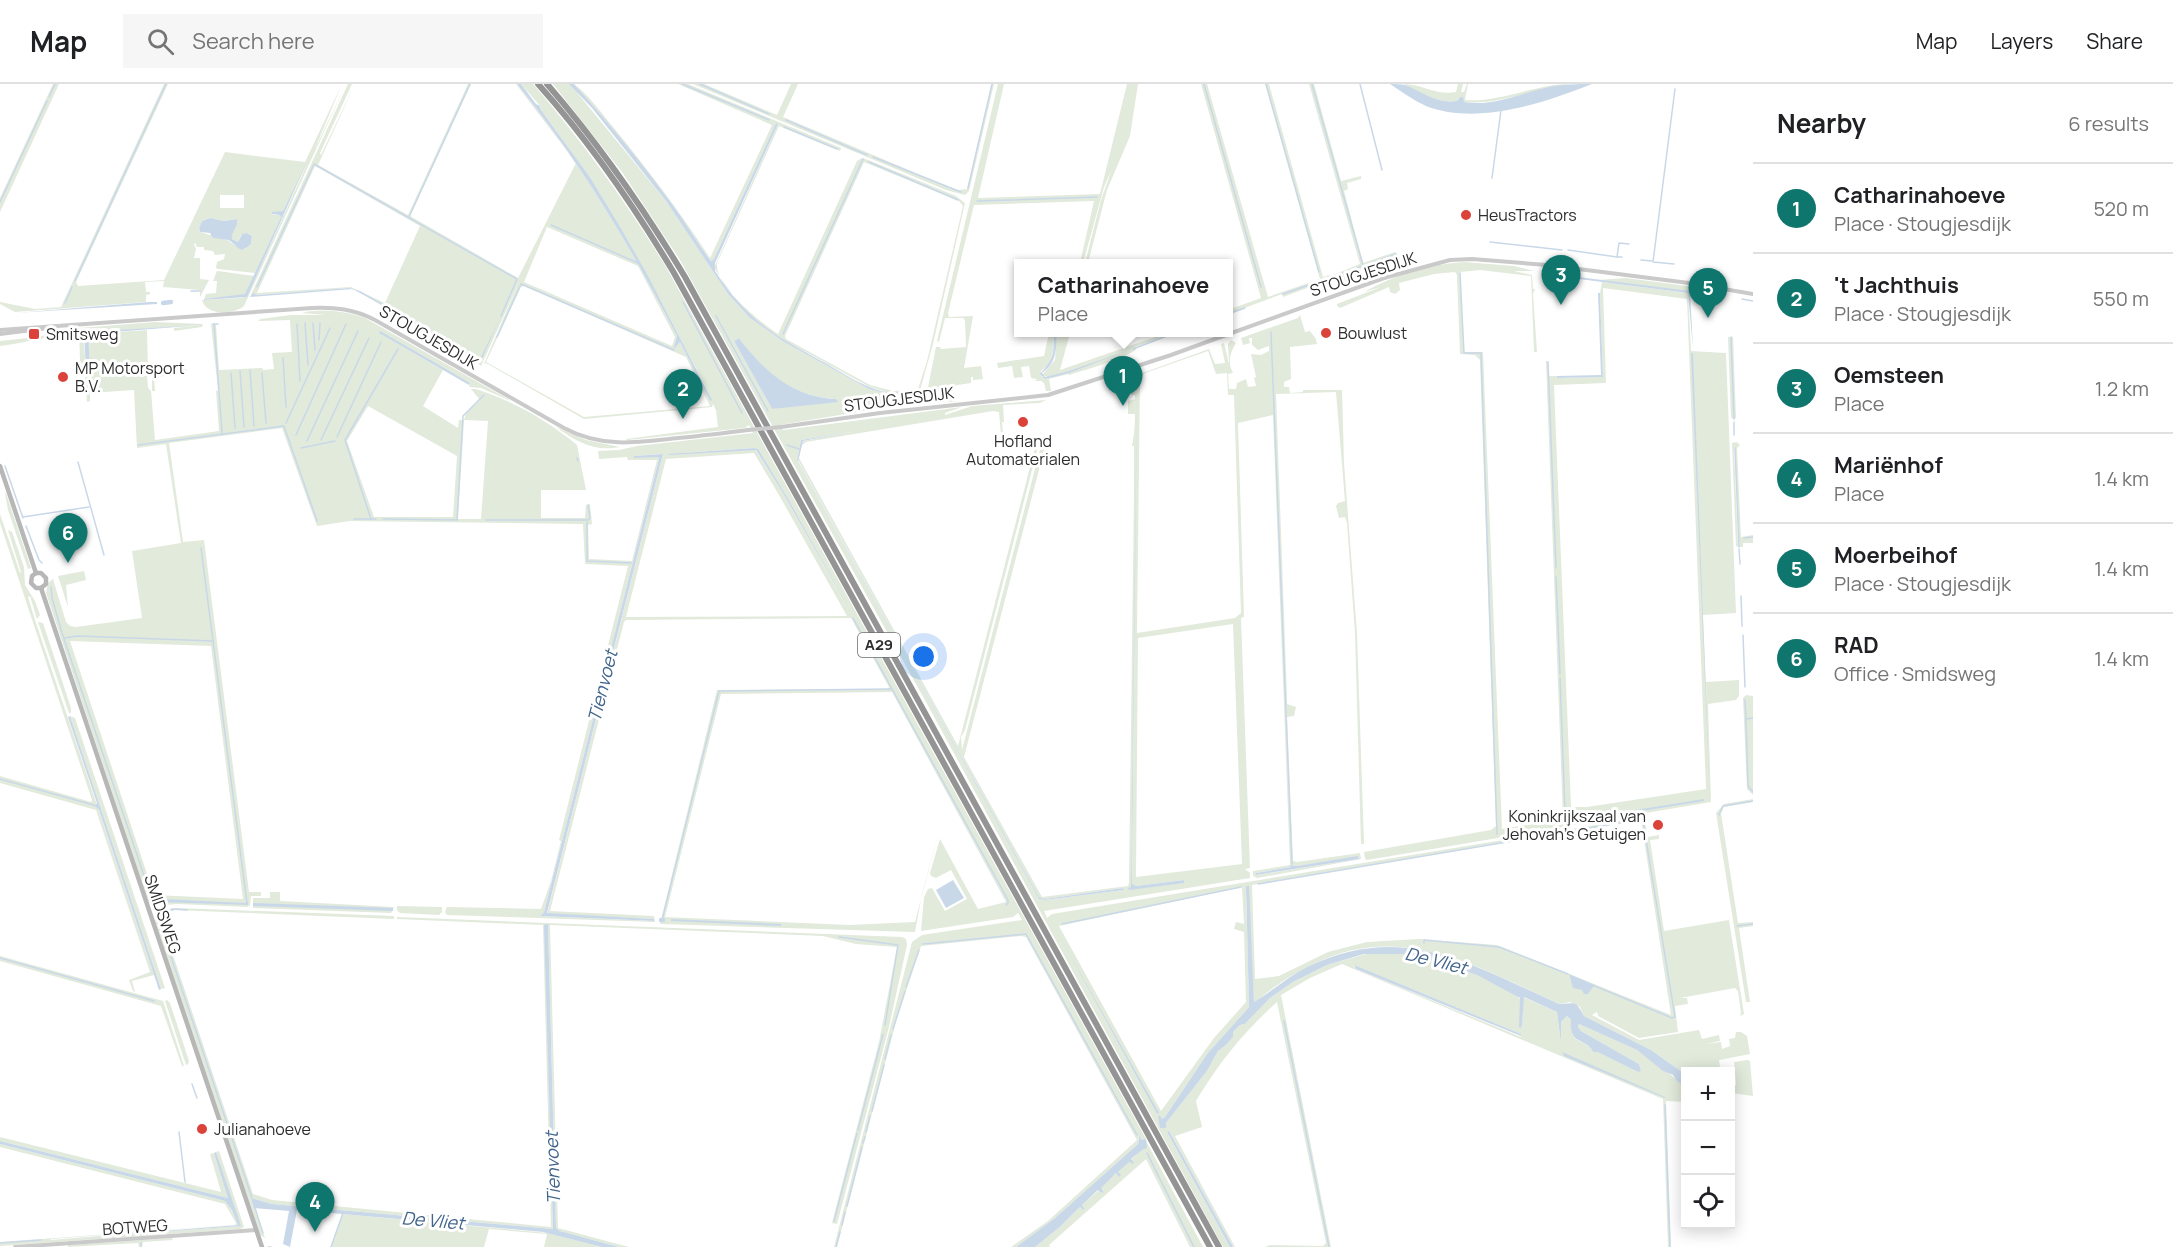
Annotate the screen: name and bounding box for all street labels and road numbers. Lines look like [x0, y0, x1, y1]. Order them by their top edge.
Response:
street label: STOUGJESDIJK [1307, 246, 1420, 302]
street label: STOUGJESDIJK [375, 300, 483, 374]
street label: STOUGJESDIJK [843, 381, 956, 417]
road number: A29 [858, 633, 900, 657]
street label: SMIDSWEG [139, 872, 187, 956]
street label: BOTWEG [102, 1214, 168, 1240]

